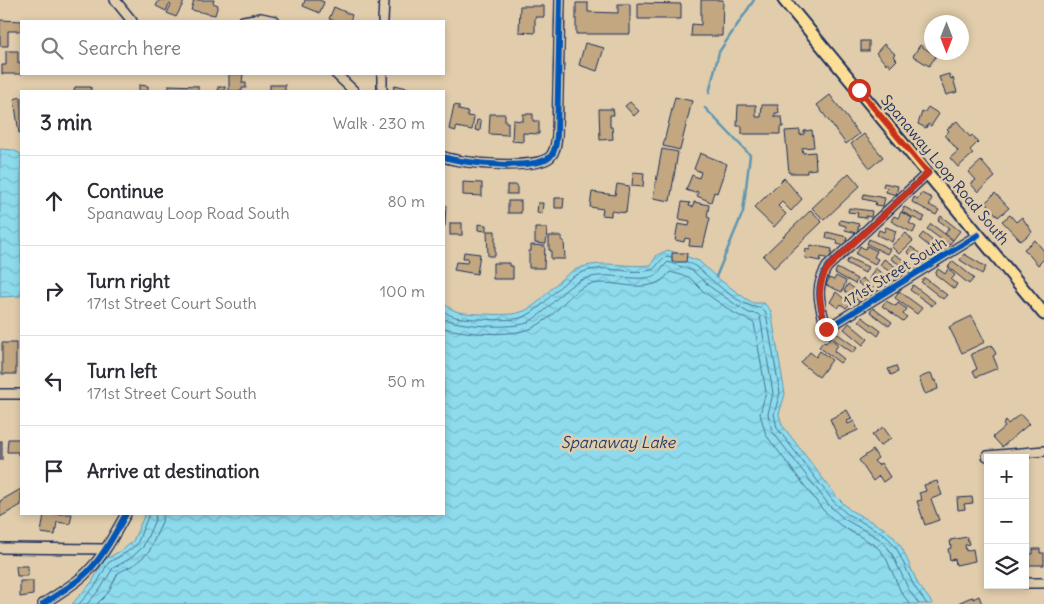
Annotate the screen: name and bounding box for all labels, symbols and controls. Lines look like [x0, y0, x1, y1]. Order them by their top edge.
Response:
north arrow [924, 15, 969, 60]
search box [20, 20, 445, 75]
icon: search [38, 34, 66, 62]
text: Search here [78, 36, 181, 60]
route start [848, 79, 871, 102]
street label: Spanaway Loop Road South [877, 91, 1014, 249]
text: 3 min [40, 109, 92, 136]
text: Walk · 230 m [333, 113, 425, 133]
text: Continue [87, 179, 164, 203]
icon: ahead [40, 187, 68, 215]
text: 80 m [387, 191, 425, 211]
text: Spanaway Loop Road South [87, 203, 290, 223]
street label: 171st Street South [840, 232, 950, 311]
text: Turn right [87, 269, 170, 293]
icon: right [40, 277, 68, 305]
text: 100 m [380, 281, 425, 301]
text: 171st Street Court South [87, 293, 257, 313]
route end [815, 318, 838, 341]
text: Turn left [87, 359, 157, 383]
icon: left [40, 367, 68, 395]
text: 50 m [387, 371, 425, 391]
text: 171st Street Court South [87, 383, 257, 403]
water label: Spanaway Lake [561, 432, 677, 452]
map controls [984, 454, 1029, 589]
button: + [984, 454, 1029, 499]
icon: arrive [40, 457, 68, 485]
text: Arrive at destination [87, 459, 260, 483]
button: − [984, 499, 1029, 544]
button: layers [984, 544, 1029, 589]

